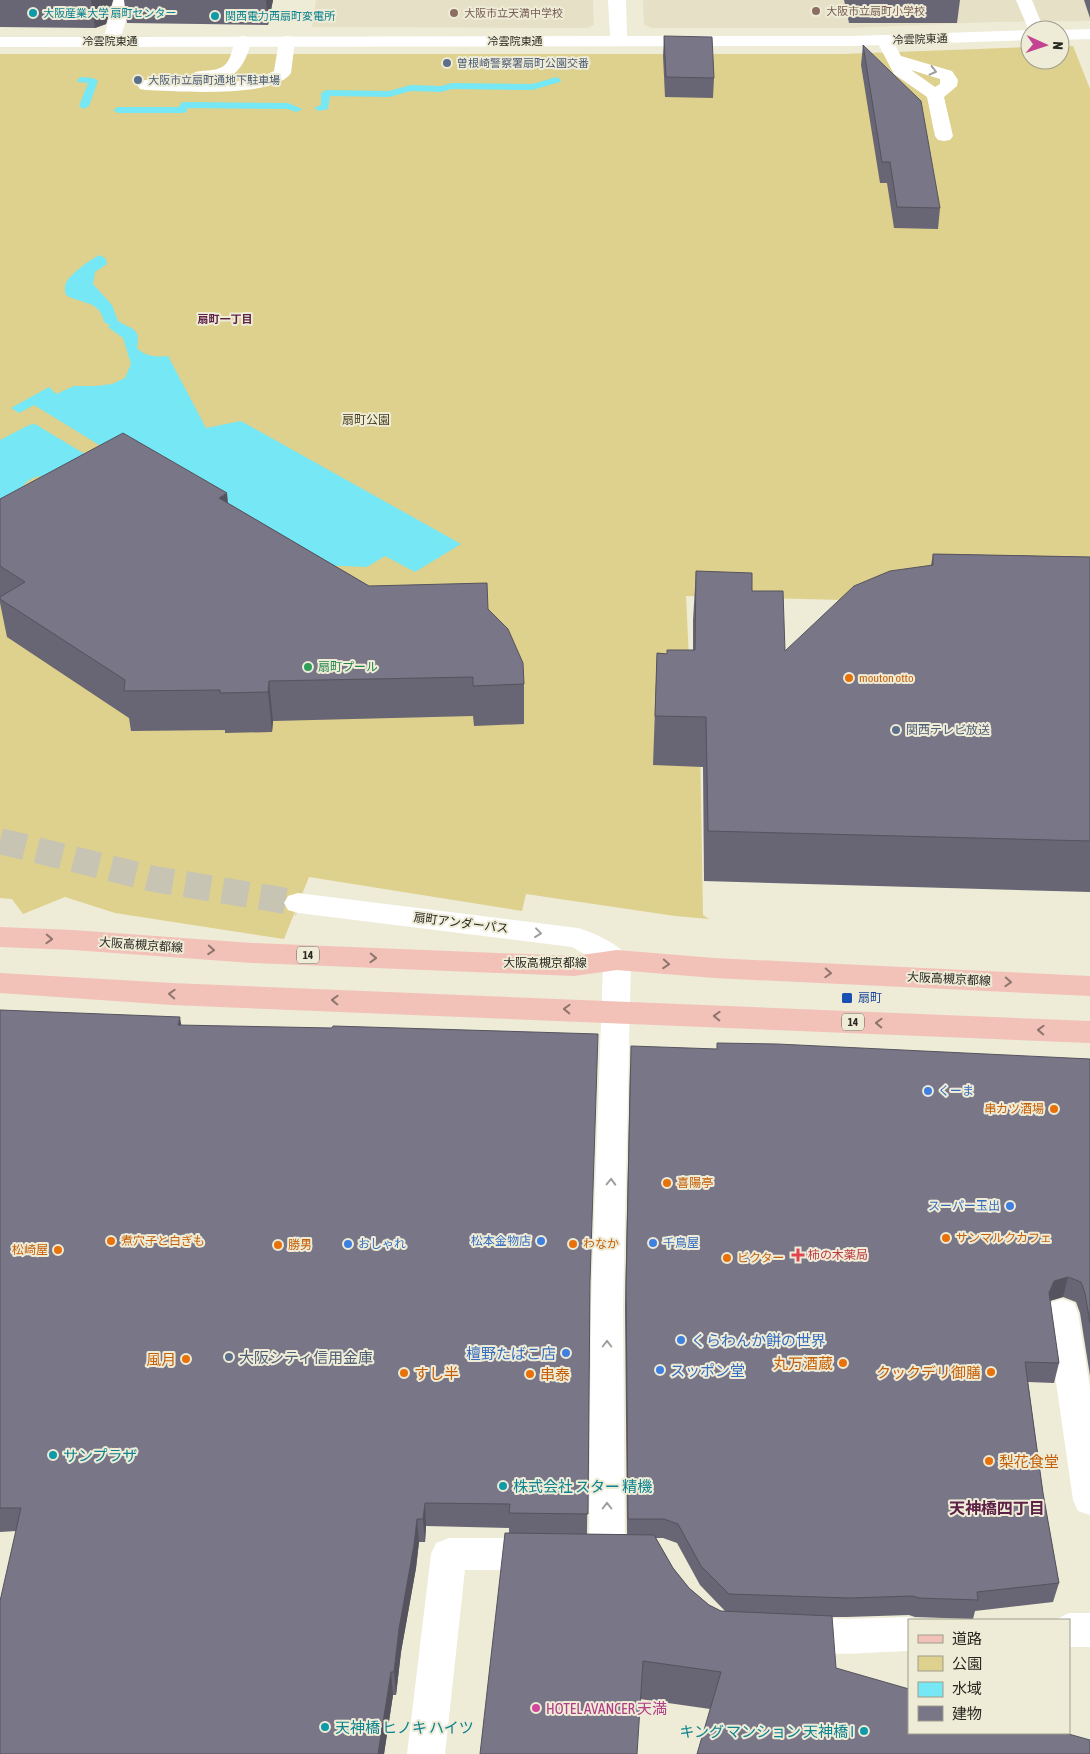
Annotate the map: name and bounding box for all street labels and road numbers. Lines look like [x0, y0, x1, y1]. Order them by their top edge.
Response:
street label: 冷雲院東通 [892, 32, 948, 46]
street label: 冷雲院東通 [83, 35, 138, 47]
street label: 冷雲院東通 [488, 35, 543, 47]
street label: 扇町アンダーパス [413, 910, 509, 936]
street label: 大阪高槻京都線 [99, 935, 183, 955]
road number: 14 [297, 946, 319, 964]
street label: 大阪高槻京都線 [503, 956, 587, 970]
street label: 大阪高槻京都線 [907, 970, 991, 988]
road number: 14 [842, 1014, 864, 1030]

